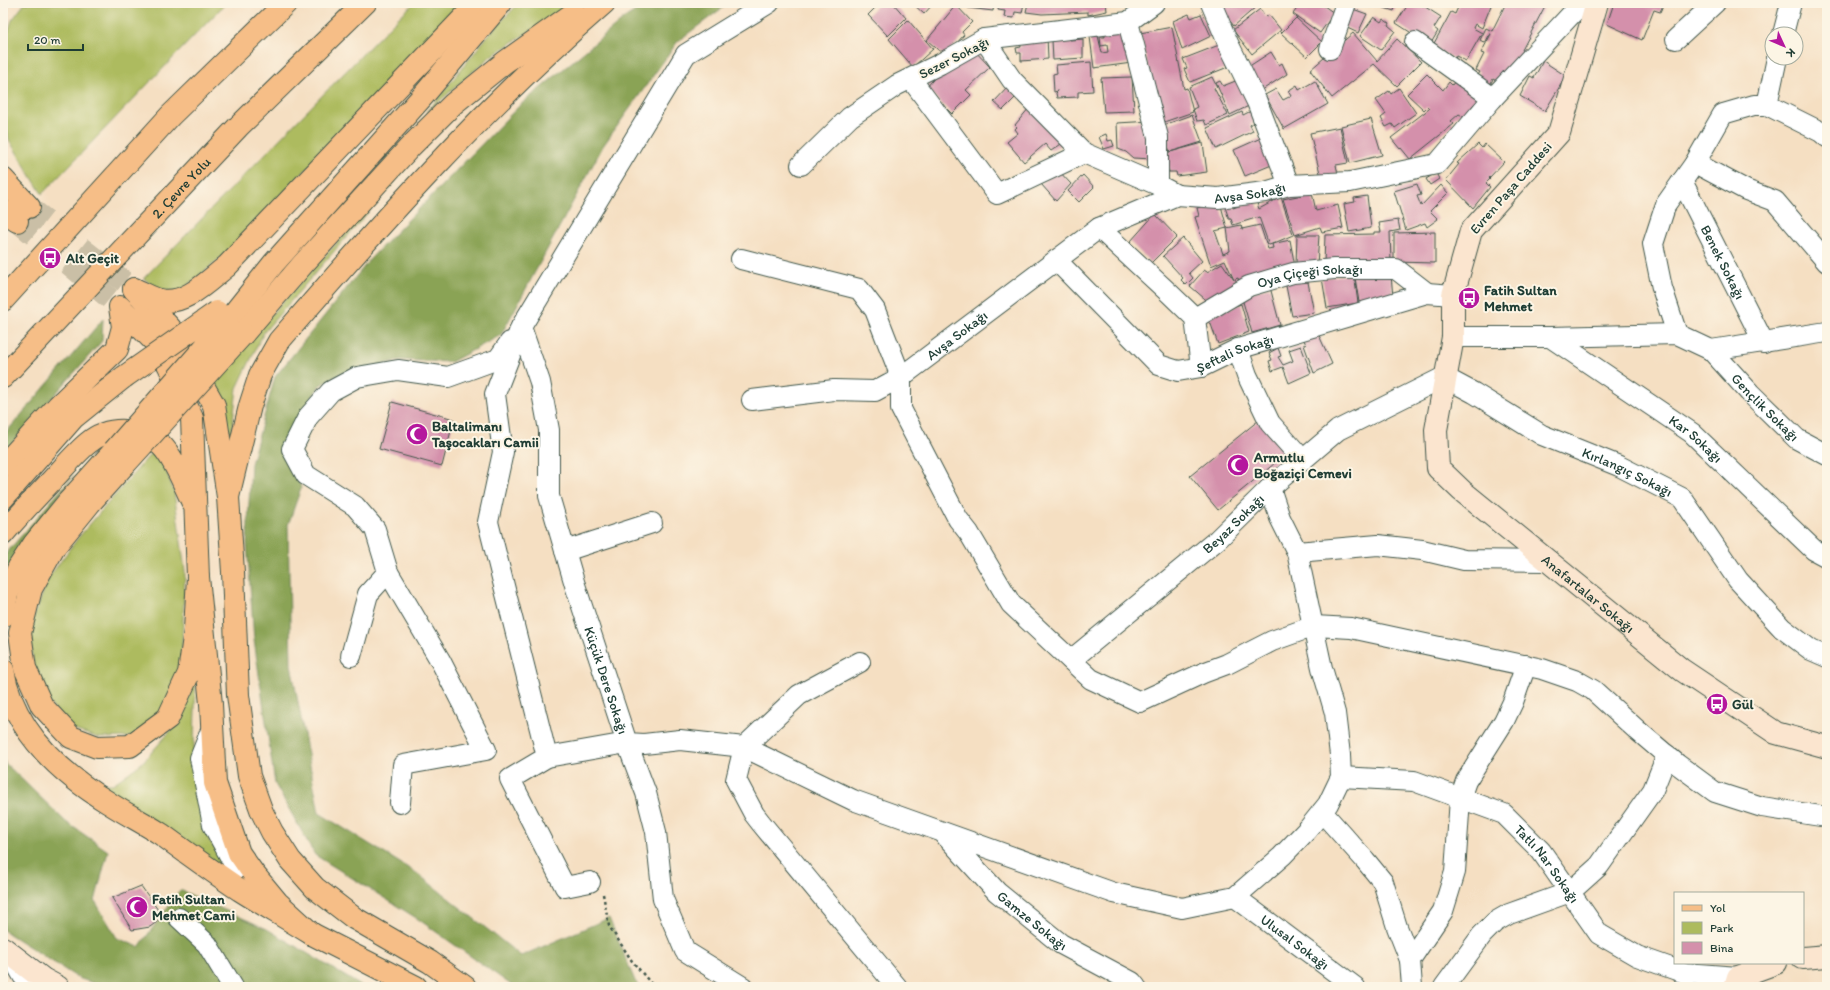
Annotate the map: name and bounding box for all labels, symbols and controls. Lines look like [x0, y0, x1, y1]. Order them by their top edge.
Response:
scale bar [28, 26, 83, 52]
north arrow [1764, 26, 1804, 66]
text: 20 m [34, 33, 61, 47]
street label: Sezer Sokağı [916, 33, 992, 83]
text: K [1783, 46, 1798, 60]
street label: Evren Paşa Caddesi [1466, 138, 1556, 238]
street label: 2. Çevre Yolu [148, 153, 214, 222]
street label: Avşa Sokağı [1213, 178, 1287, 207]
street label: Benek Sokağı [1697, 222, 1749, 302]
bus stop icon: Alt Geçit [37, 245, 63, 271]
place label: Alt Geçit [65, 250, 120, 267]
street label: Oya Çiçeği Sokağı [1255, 260, 1363, 292]
place label: Fatih Sultan Mehmet [1484, 282, 1557, 315]
bus stop icon: Fatih Sultan Mehmet [1456, 285, 1482, 311]
street label: Avşa Sokağı [923, 307, 991, 363]
street label: Şeftali Sokağı [1195, 330, 1276, 376]
street label: Gençlik Sokağı [1728, 370, 1803, 445]
street label: Kar Sokağı [1666, 411, 1726, 466]
place label: Baltalimanı Taşocakları Camii [431, 418, 539, 451]
mosque icon: Baltalimanı Taşocakları Camii [404, 421, 430, 447]
street label: Kırlangıç Sokağı [1580, 444, 1675, 500]
place label: Armutlu Boğaziçi Cemevi [1253, 449, 1352, 482]
mosque icon: Armutlu Boğaziçi Cemevi [1225, 452, 1251, 478]
street label: Beyaz Sokağı [1199, 490, 1268, 557]
street label: Anafartalar Sokağı [1538, 551, 1638, 636]
street label: Küçük Dere Sokağı [581, 624, 632, 736]
bus stop icon: Gül [1704, 691, 1730, 717]
place label: Gül [1732, 696, 1754, 713]
street label: Tatlı Nar Sokağı [1511, 821, 1583, 906]
street label: Gamze Sokağı [994, 887, 1070, 954]
place label: Fatih Sultan Mehmet Cami [152, 891, 235, 924]
legend [1674, 892, 1804, 964]
mosque icon: Fatih Sultan Mehmet Cami [124, 894, 150, 920]
text: Yol [1710, 901, 1726, 915]
street label: Ulusal Sokağı [1257, 911, 1333, 973]
text: Park [1710, 921, 1734, 935]
text: Bina [1710, 941, 1734, 955]

